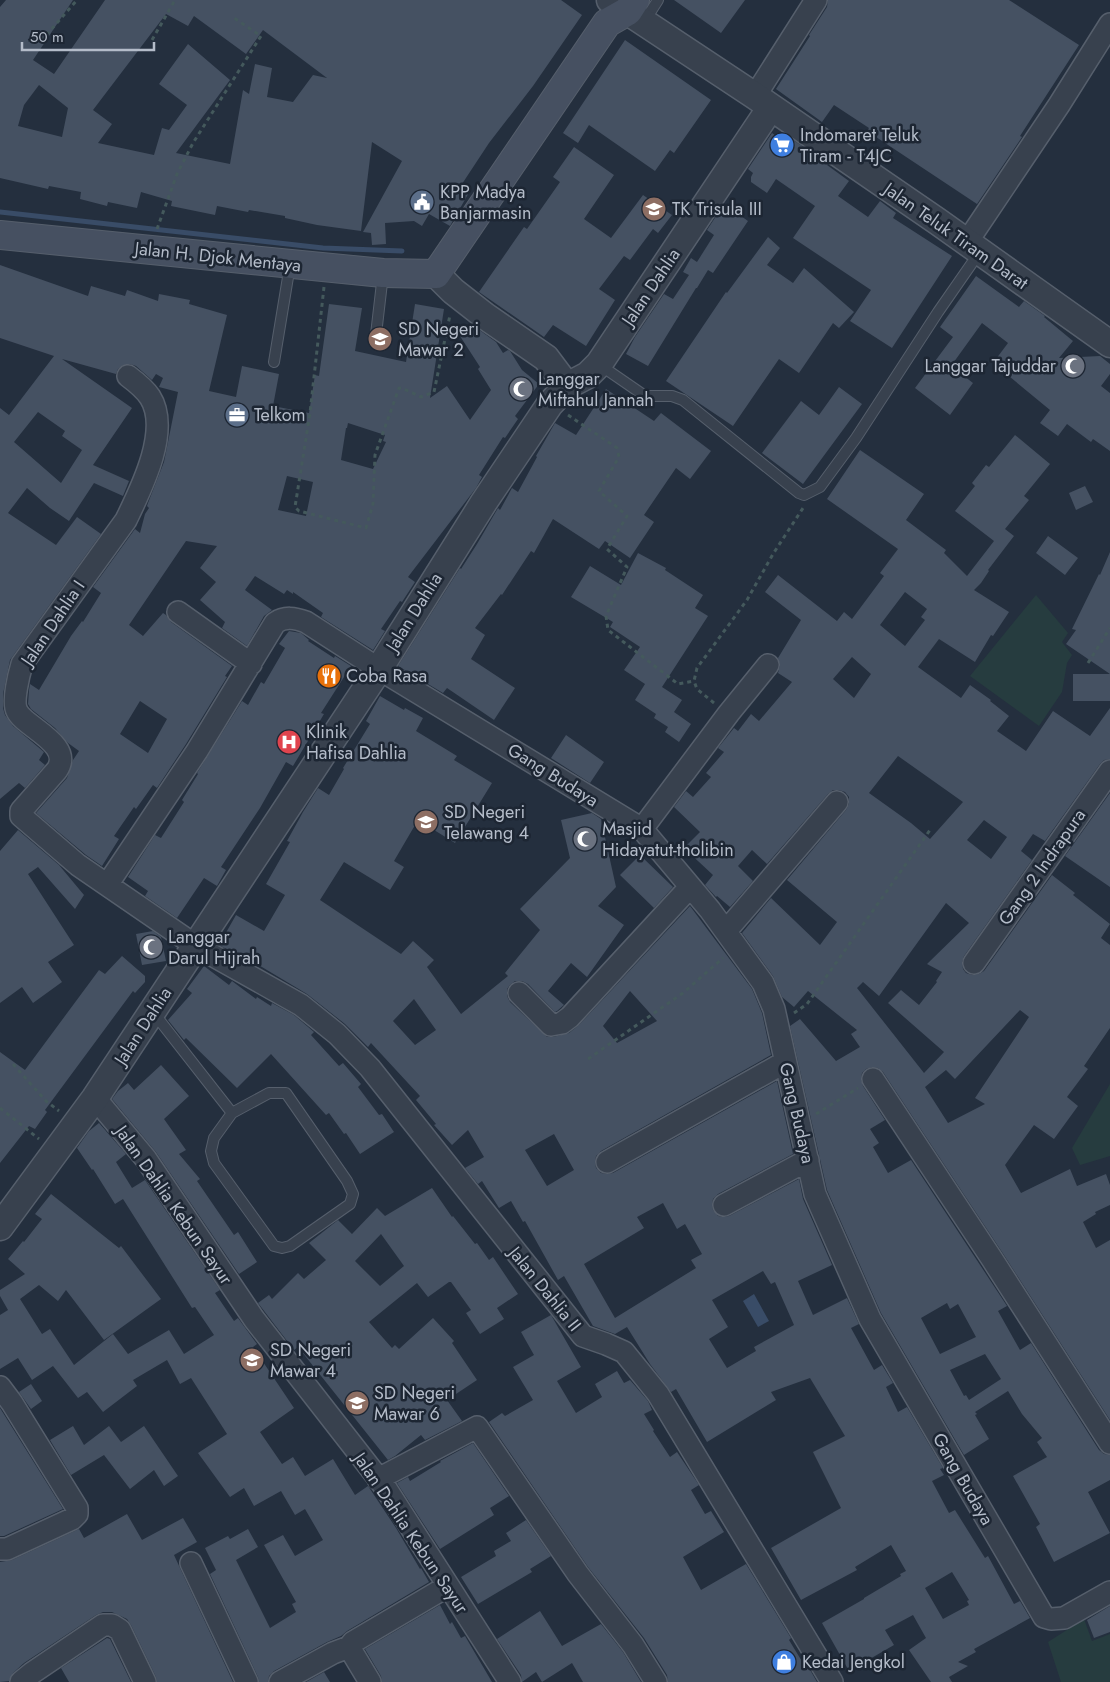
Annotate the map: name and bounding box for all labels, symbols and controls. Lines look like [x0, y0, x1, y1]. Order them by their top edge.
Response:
scale bar [22, 20, 155, 52]
text: 50 m [30, 26, 64, 48]
place label: Indomaret Teluk Tiram - T4JC [800, 122, 919, 169]
supermarket icon: Indomaret Teluk Tiram - T4JC [769, 132, 795, 158]
street label: Jalan Teluk Tiram Darat [877, 175, 1034, 296]
place label: KPP Madya Banjarmasin [440, 179, 532, 226]
public building icon: KPP Madya Banjarmasin [409, 189, 435, 215]
school or university icon: TK Trisula III [641, 196, 667, 222]
place label: TK Trisula III [672, 196, 762, 222]
street label: Jalan H. Djok Mentaya [132, 235, 302, 279]
street label: Jalan Dahlia [614, 243, 687, 333]
place label: SD Negeri Mawar 2 [398, 316, 479, 363]
school or university icon: SD Negeri Mawar 2 [367, 326, 393, 352]
place label: Langgar Tajuddar [925, 353, 1057, 379]
mosque icon: Langgar Tajuddar [1060, 353, 1086, 379]
place label: Langgar Miftahul Jannah [538, 366, 654, 413]
mosque icon: Langgar Miftahul Jannah [508, 376, 534, 402]
office icon: Telkom [224, 402, 250, 428]
place label: Telkom [254, 402, 306, 428]
street label: Jalan Dahlia [378, 568, 448, 658]
street label: Jalan Dahlia I [14, 575, 91, 673]
restaurant icon: Coba Rasa [316, 663, 342, 689]
place label: Coba Rasa [346, 663, 427, 689]
place label: Klinik Hafisa Dahlia [306, 719, 407, 766]
hospital icon: Klinik Hafisa Dahlia [276, 729, 302, 755]
street label: Gang Budaya [503, 737, 603, 813]
place label: SD Negeri Telawang 4 [444, 799, 529, 846]
street label: Gang 2 Indrapura [992, 803, 1092, 931]
school or university icon: SD Negeri Telawang 4 [413, 809, 439, 835]
place label: Masjid Hidayatut-tholibin [602, 816, 734, 863]
mosque icon: Masjid Hidayatut-tholibin [572, 826, 598, 852]
place label: Langgar Darul Hijrah [168, 924, 260, 971]
mosque icon: Langgar Darul Hijrah [138, 934, 164, 960]
street label: Jalan Dahlia [107, 982, 178, 1072]
street label: Gang Budaya [773, 1060, 821, 1166]
street label: Jalan Dahlia Kebun Sayur [108, 1118, 239, 1291]
street label: Jalan Dahlia II [501, 1239, 587, 1337]
place label: SD Negeri Mawar 4 [270, 1337, 351, 1384]
school or university icon: SD Negeri Mawar 4 [239, 1347, 265, 1373]
place label: SD Negeri Mawar 6 [374, 1380, 455, 1427]
school or university icon: SD Negeri Mawar 6 [344, 1390, 370, 1416]
street label: Gang Budaya [926, 1428, 1000, 1530]
street label: Jalan Dahlia Kebun Sayur [346, 1446, 475, 1619]
shop icon: Kedai Jengkol [771, 1649, 797, 1675]
place label: Kedai Jengkol [802, 1649, 905, 1675]

